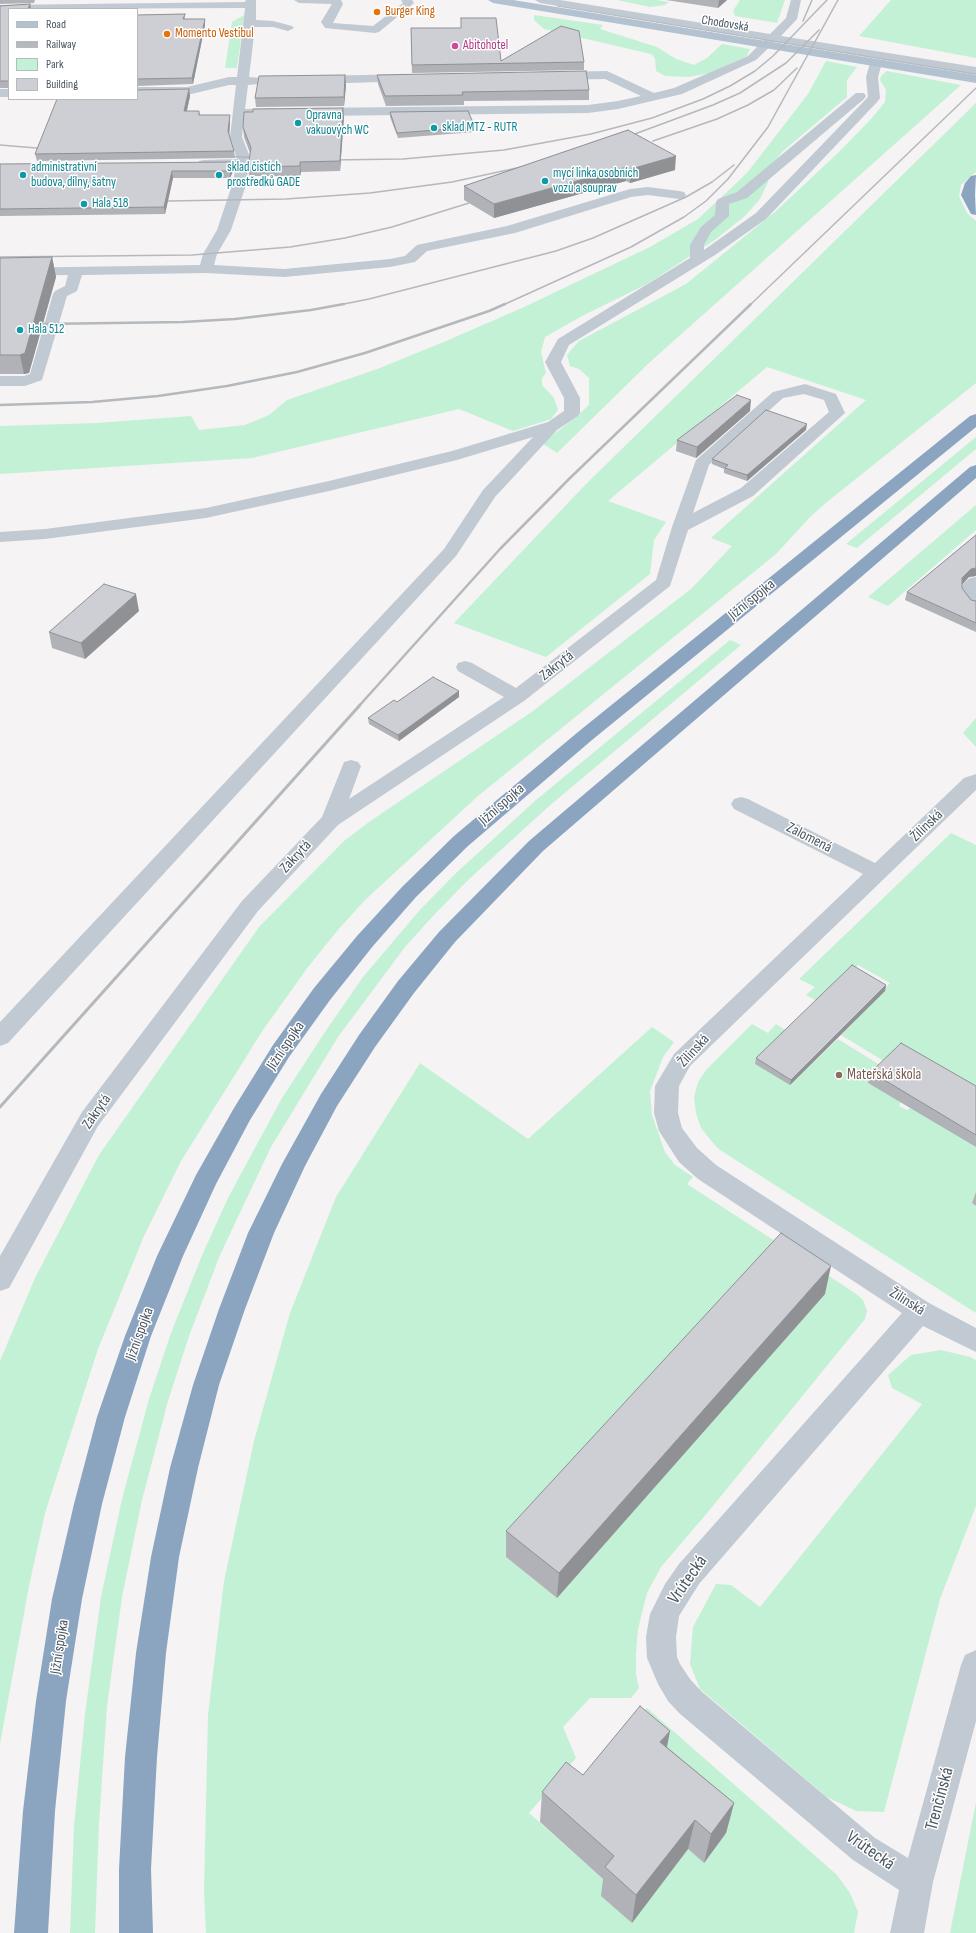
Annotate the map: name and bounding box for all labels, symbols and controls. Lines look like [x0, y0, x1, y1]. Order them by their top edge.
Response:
place label: Burger King [385, 4, 435, 20]
marker: Burger King [372, 7, 382, 17]
legend [8, 8, 138, 100]
street label: Chodovská [700, 13, 750, 35]
text: Road [46, 17, 66, 32]
place label: Momento Vestibul [175, 26, 254, 42]
marker: Momento Vestibul [162, 29, 172, 39]
text: Railway [46, 37, 76, 52]
place label: Abitohotel [463, 38, 508, 54]
marker: Abitohotel [450, 41, 460, 51]
text: Park [46, 57, 64, 72]
text: Building [46, 77, 78, 92]
place label: Opravna vakuových WC [306, 108, 369, 139]
marker: Opravna vakuových WC [293, 118, 303, 128]
place label: sklad MTZ - RUTR [442, 120, 518, 136]
marker: sklad MTZ - RUTR [429, 123, 439, 133]
place label: administrativní budova, dílny, šatny [31, 160, 116, 191]
place label: sklad čistích prostředků GADE [227, 160, 300, 191]
place label: mycí linka osobních vozů a souprav [553, 166, 638, 197]
marker: administrativní budova, dílny, šatny [18, 170, 28, 180]
marker: sklad čistích prostředků GADE [214, 170, 224, 180]
marker: mycí linka osobních vozů a souprav [540, 176, 550, 186]
place label: Hala 518 [92, 196, 129, 212]
marker: Hala 518 [79, 199, 89, 209]
place label: Hala 512 [28, 322, 64, 338]
marker: Hala 512 [15, 325, 25, 335]
street label: Jižní spojka [725, 576, 779, 624]
street label: Zakrytá [536, 647, 578, 685]
street label: Jižní spojka [475, 780, 529, 830]
street label: Žilinská [907, 806, 947, 846]
street label: Zalomená [783, 819, 835, 857]
street label: Zakrytá [276, 837, 316, 877]
street label: Jižní spojka [263, 1018, 309, 1074]
street label: Žilinská [674, 1031, 714, 1071]
place label: Mateřská škola [847, 1066, 921, 1084]
marker: Mateřská škola [834, 1070, 844, 1080]
street label: Zakrytá [79, 1091, 115, 1133]
street label: Žilinská [886, 1284, 928, 1320]
street label: Jižní spojka [122, 1305, 158, 1363]
street label: Vrútecká [664, 1552, 712, 1608]
street label: Jižní spojka [47, 1619, 73, 1675]
street label: Trenčínská [921, 1765, 959, 1833]
street label: Vrútecká [842, 1827, 898, 1875]

